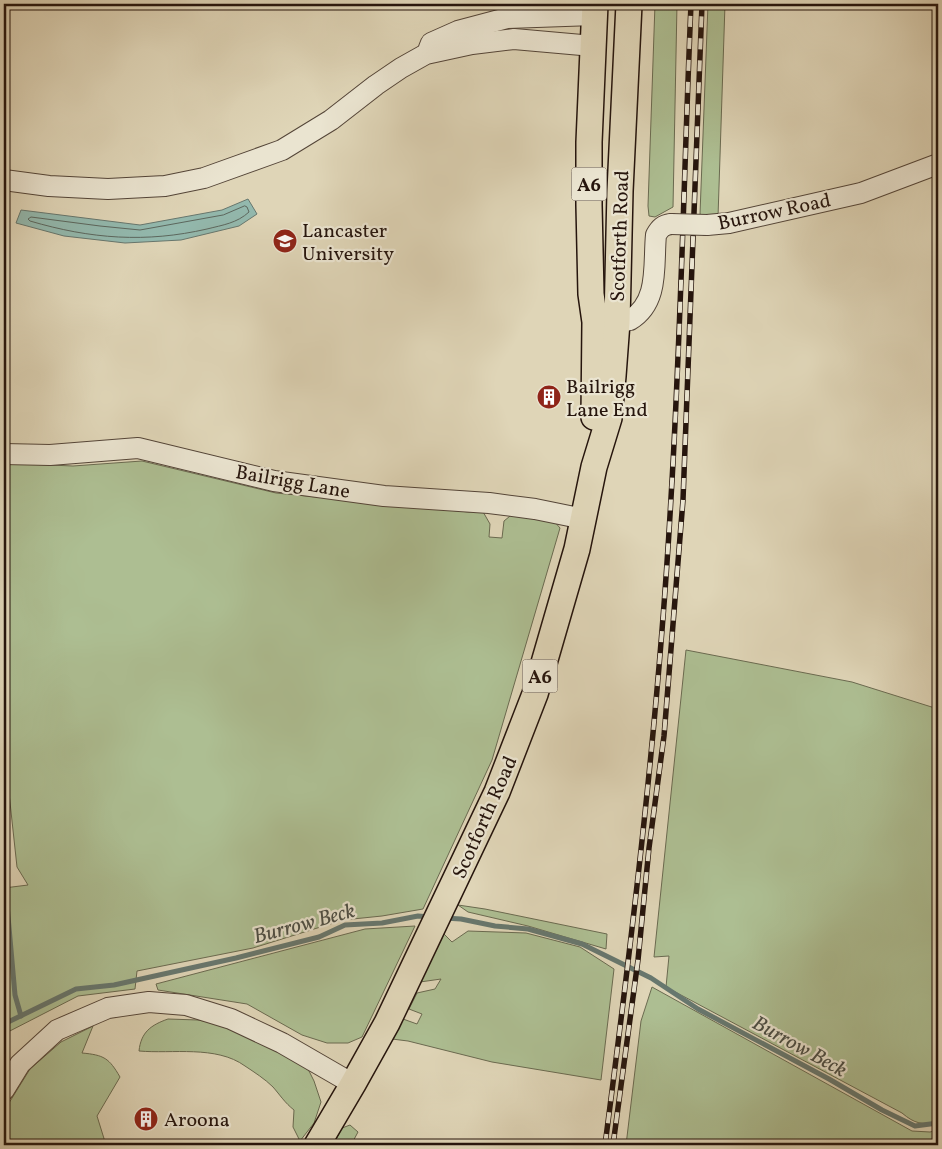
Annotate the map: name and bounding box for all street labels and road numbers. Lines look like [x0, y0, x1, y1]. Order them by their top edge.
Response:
road number: A6 [572, 168, 606, 200]
street label: Scotforth Road [605, 170, 637, 302]
street label: Burrow Road [715, 187, 834, 239]
street label: Bailrigg Lane [233, 459, 352, 507]
road number: A6 [522, 659, 558, 692]
street label: Scotforth Road [446, 752, 525, 884]

